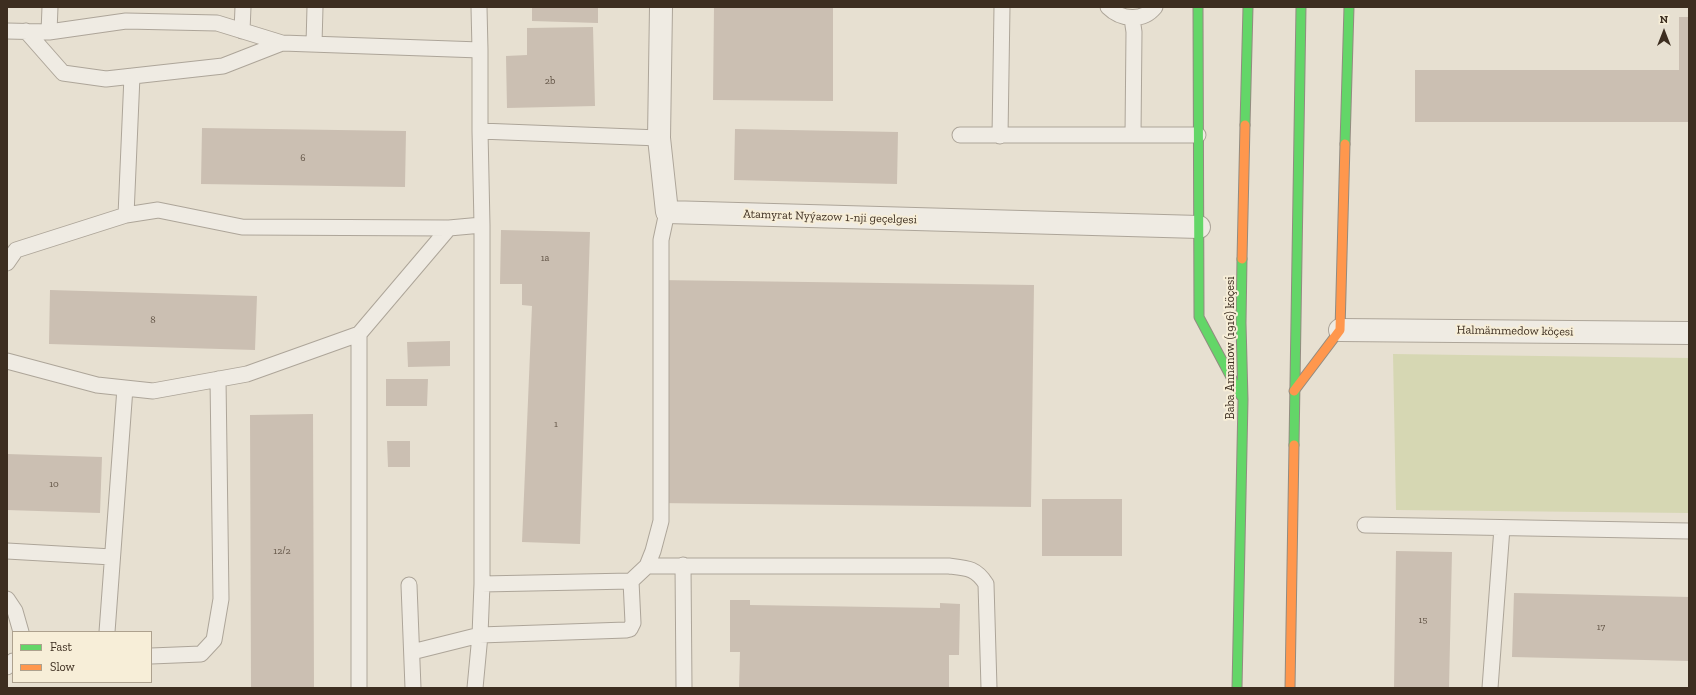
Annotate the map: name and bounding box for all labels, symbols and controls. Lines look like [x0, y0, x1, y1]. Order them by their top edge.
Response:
north arrow [1644, 12, 1684, 52]
text: N [1660, 13, 1668, 26]
house number: 2b [545, 75, 555, 87]
house number: 6 [300, 152, 306, 164]
street label: Atamyrat Nyýazow 1-nji geçelgesi [743, 207, 917, 227]
house number: 1a [541, 252, 549, 264]
street label: Baba Annanow (1916) köçesi [1224, 276, 1238, 420]
house number: 8 [150, 314, 156, 326]
street label: Halmämmedow köçesi [1456, 323, 1574, 339]
house number: 1 [554, 418, 558, 430]
house number: 10 [49, 478, 59, 490]
house number: 12/2 [273, 545, 291, 557]
house number: 15 [1419, 614, 1427, 626]
house number: 17 [1597, 621, 1605, 633]
legend [12, 631, 152, 683]
text: Fast [50, 640, 72, 654]
text: Slow [50, 660, 75, 674]

